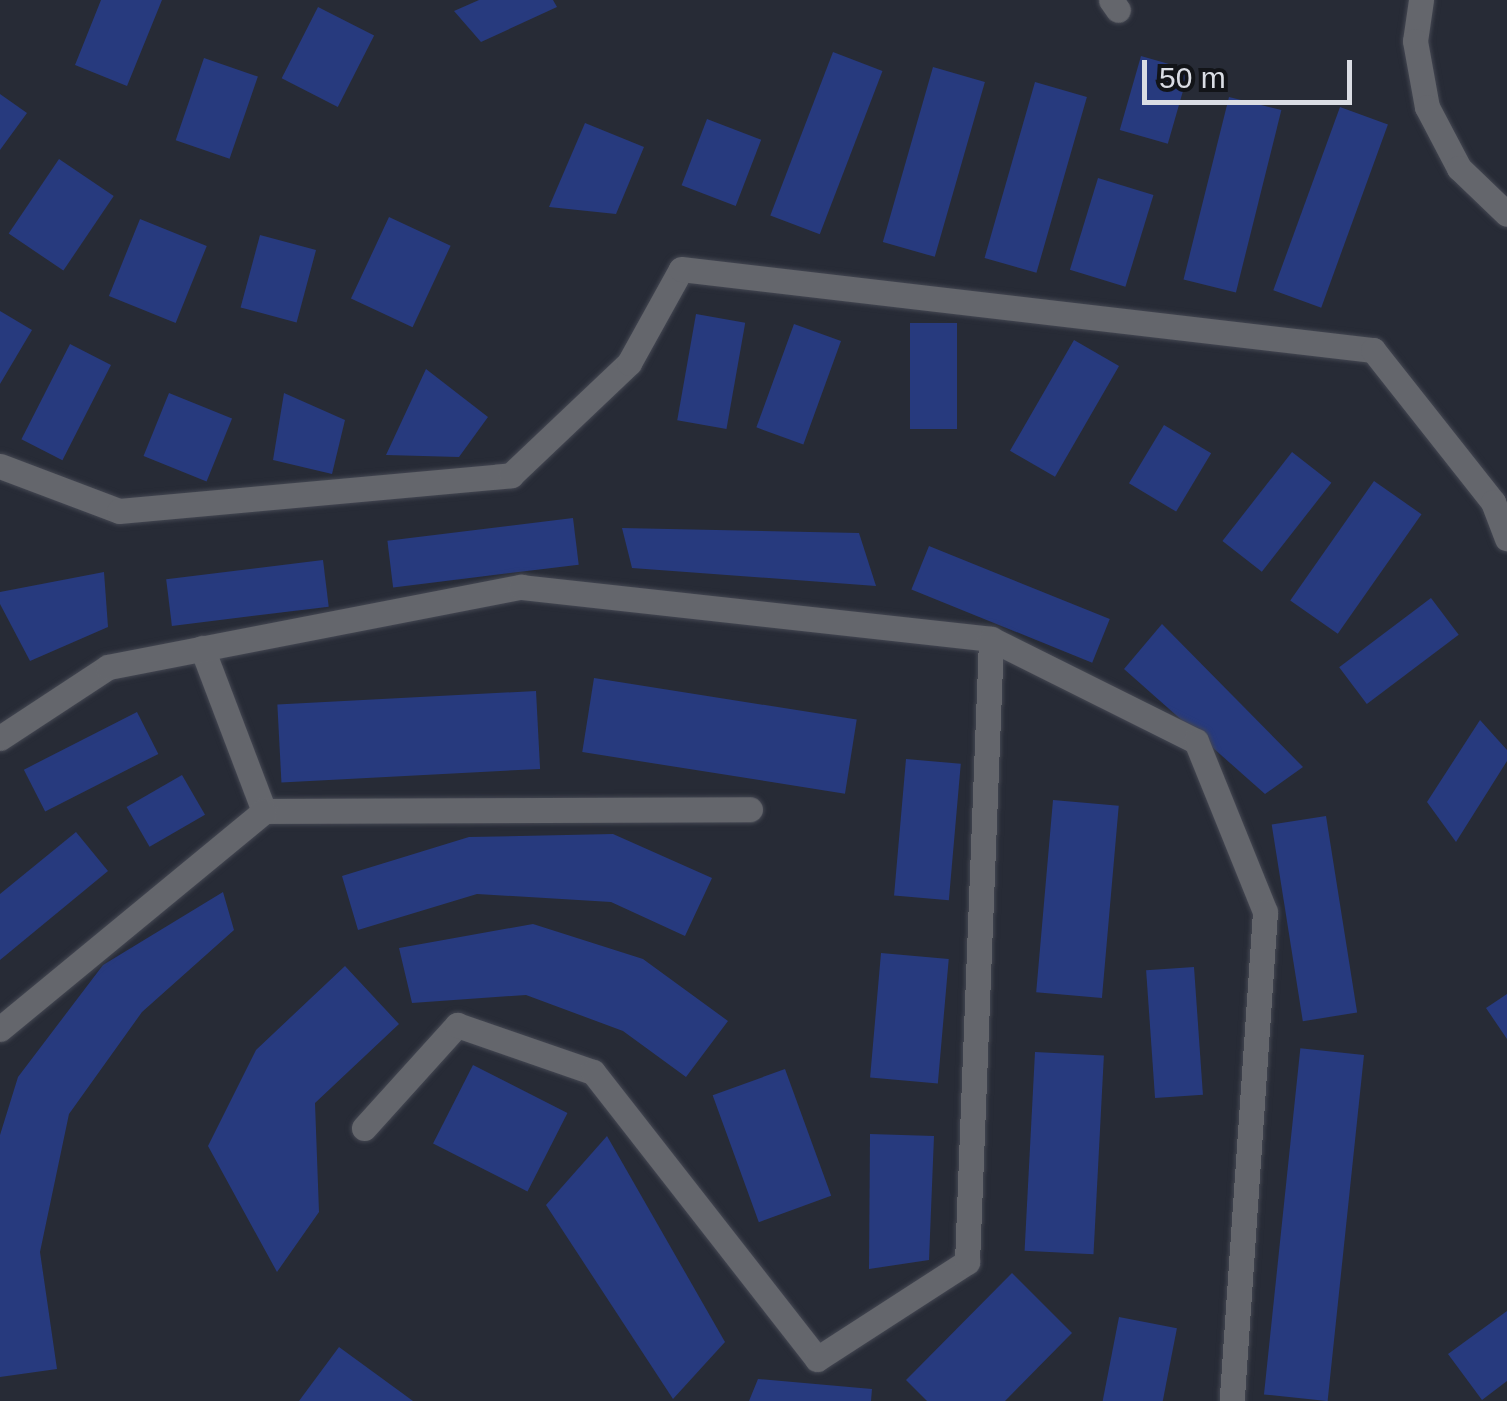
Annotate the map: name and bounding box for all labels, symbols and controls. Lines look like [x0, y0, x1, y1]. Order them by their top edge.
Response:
scale bar [1147, 40, 1357, 102]
text: 50 m [1159, 61, 1226, 94]

